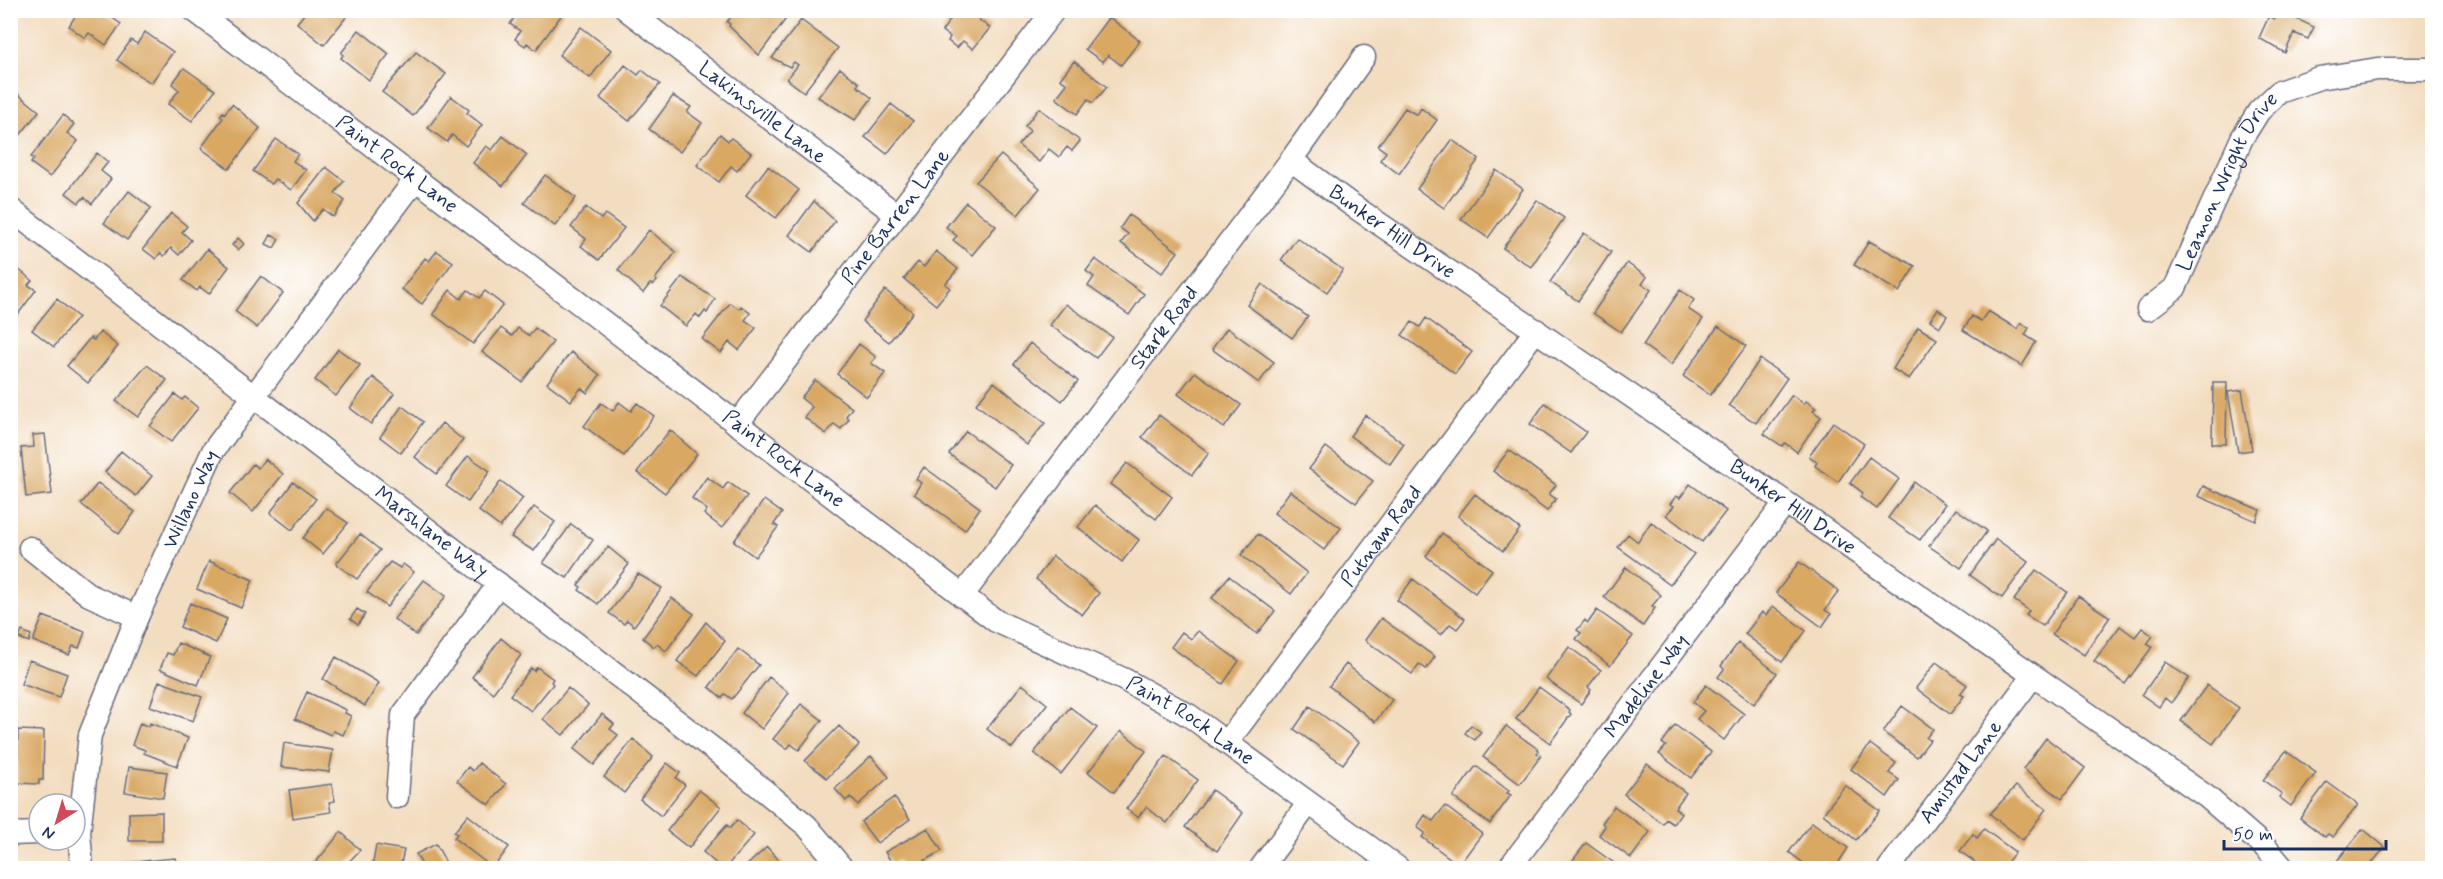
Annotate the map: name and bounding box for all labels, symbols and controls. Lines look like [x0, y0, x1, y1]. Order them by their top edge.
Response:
street label: Lakinsville Lane [693, 55, 832, 171]
street label: Leamon Wright Drive [2170, 86, 2284, 276]
street label: Paint Rock Lane [330, 109, 464, 220]
street label: Pine Barren Lane [835, 143, 957, 290]
street label: Bunker Hill Drive [1323, 178, 1461, 286]
street label: Stark Road [1124, 280, 1205, 375]
street label: Paint Rock Lane [717, 403, 850, 515]
street label: Willano Way [156, 446, 226, 553]
street label: Bunker Hill Drive [1724, 453, 1861, 561]
street label: Marshlane Way [368, 480, 494, 585]
street label: Putnam Road [1334, 480, 1429, 593]
street label: Madeline Way [1598, 628, 1695, 744]
street label: Paint Rock Lane [1121, 670, 1260, 772]
street label: Amistad Lane [1913, 714, 2009, 830]
north arrow [27, 792, 87, 852]
scale bar [2224, 813, 2386, 851]
text: N [38, 821, 59, 844]
text: 50 m [2233, 823, 2273, 847]

